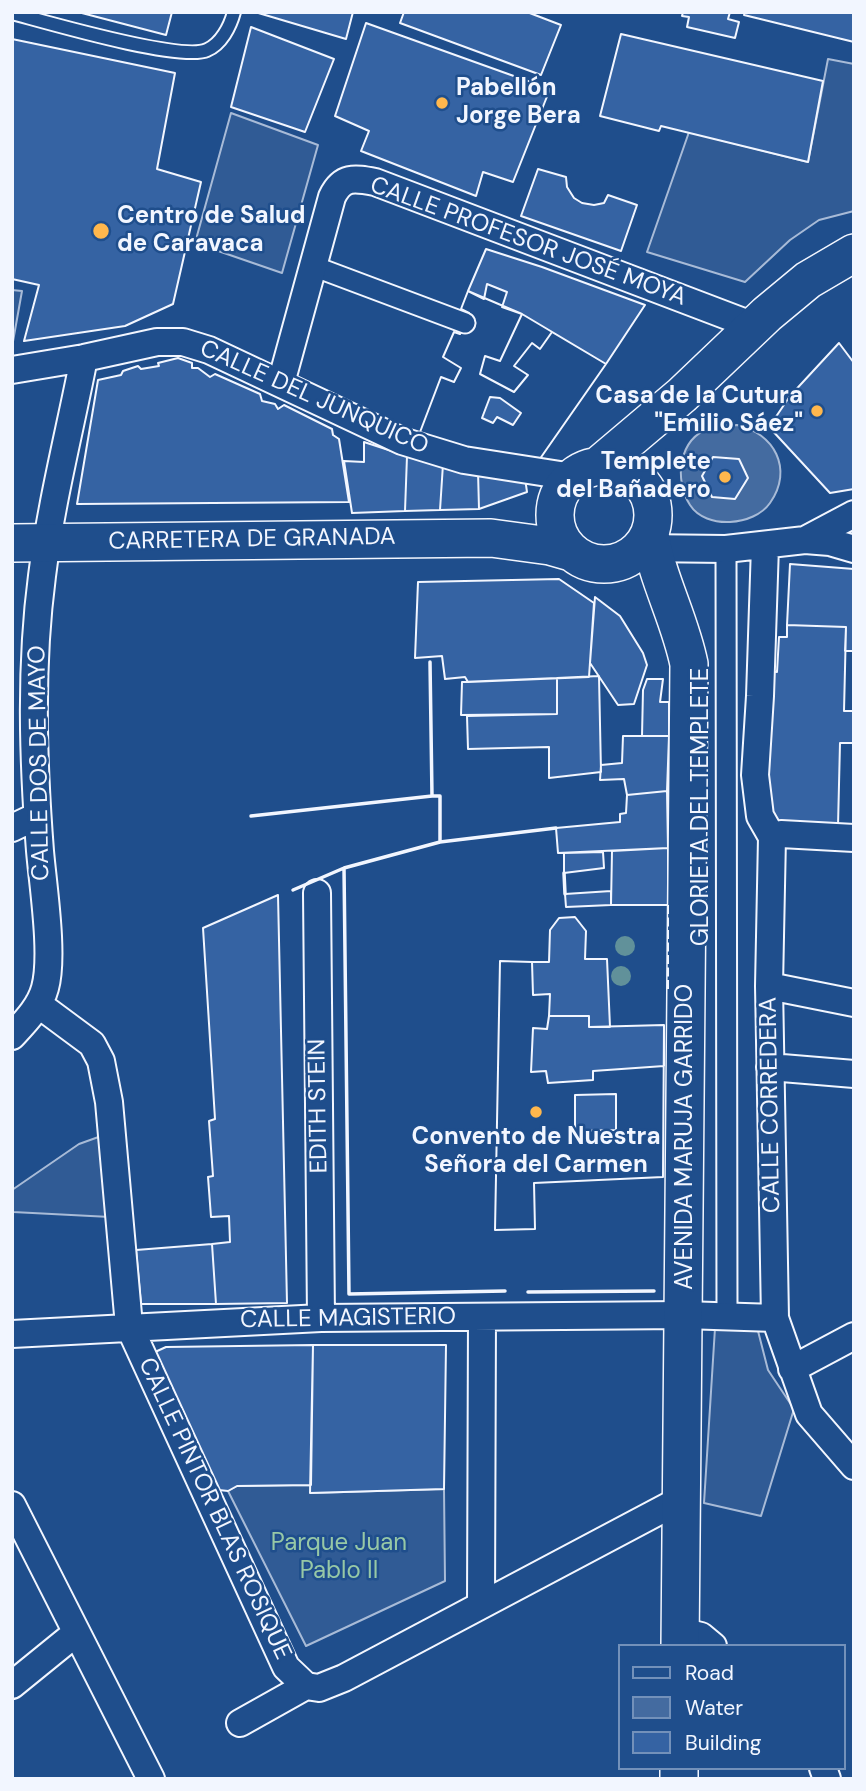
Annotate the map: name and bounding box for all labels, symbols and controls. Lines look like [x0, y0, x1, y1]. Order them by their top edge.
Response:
place label: Pabellón Jorge Bera [456, 75, 581, 131]
marker: Pabellón Jorge Bera [434, 95, 450, 111]
street label: CALLE PROFESOR JOSÉ MOYA [366, 171, 690, 313]
place label: Centro de Salud de Caravaca [117, 203, 306, 259]
marker: Centro de Salud de Caravaca [91, 221, 111, 241]
street label: CALLE DEL JUNQUICO [195, 335, 433, 461]
place label: Casa de la Cutura "Emilio Sáez" [595, 383, 803, 439]
marker: Casa de la Cutura "Emilio Sáez" [809, 403, 825, 419]
place label: Templete del Bañadero [556, 449, 711, 505]
marker: Templete del Bañadero [717, 469, 733, 485]
street label: CARRETERA DE GRANADA [108, 523, 396, 557]
street label: CALLE DOS DE MAYO [24, 645, 56, 881]
street label: GLORIETA DEL TEMPLETE [688, 668, 716, 946]
street label: AVENIDA MARUJA GARRIDO [672, 984, 700, 1290]
street label: CALLE CORREDERA [755, 997, 787, 1213]
street label: EDITH STEIN [303, 1038, 335, 1174]
marker: Convento de Nuestra Señora del Carmen [528, 1104, 544, 1120]
place label: Convento de Nuestra Señora del Carmen [412, 1124, 660, 1180]
street label: CALLE MAGISTERIO [240, 1303, 456, 1335]
street label: CALLE PINTOR BLAS ROSIQUE [131, 1354, 297, 1664]
park label: Parque Juan Pablo II [271, 1530, 407, 1586]
legend [618, 1644, 845, 1770]
text: Road [685, 1659, 734, 1687]
text: Water [685, 1694, 743, 1722]
text: Building [685, 1729, 761, 1757]

